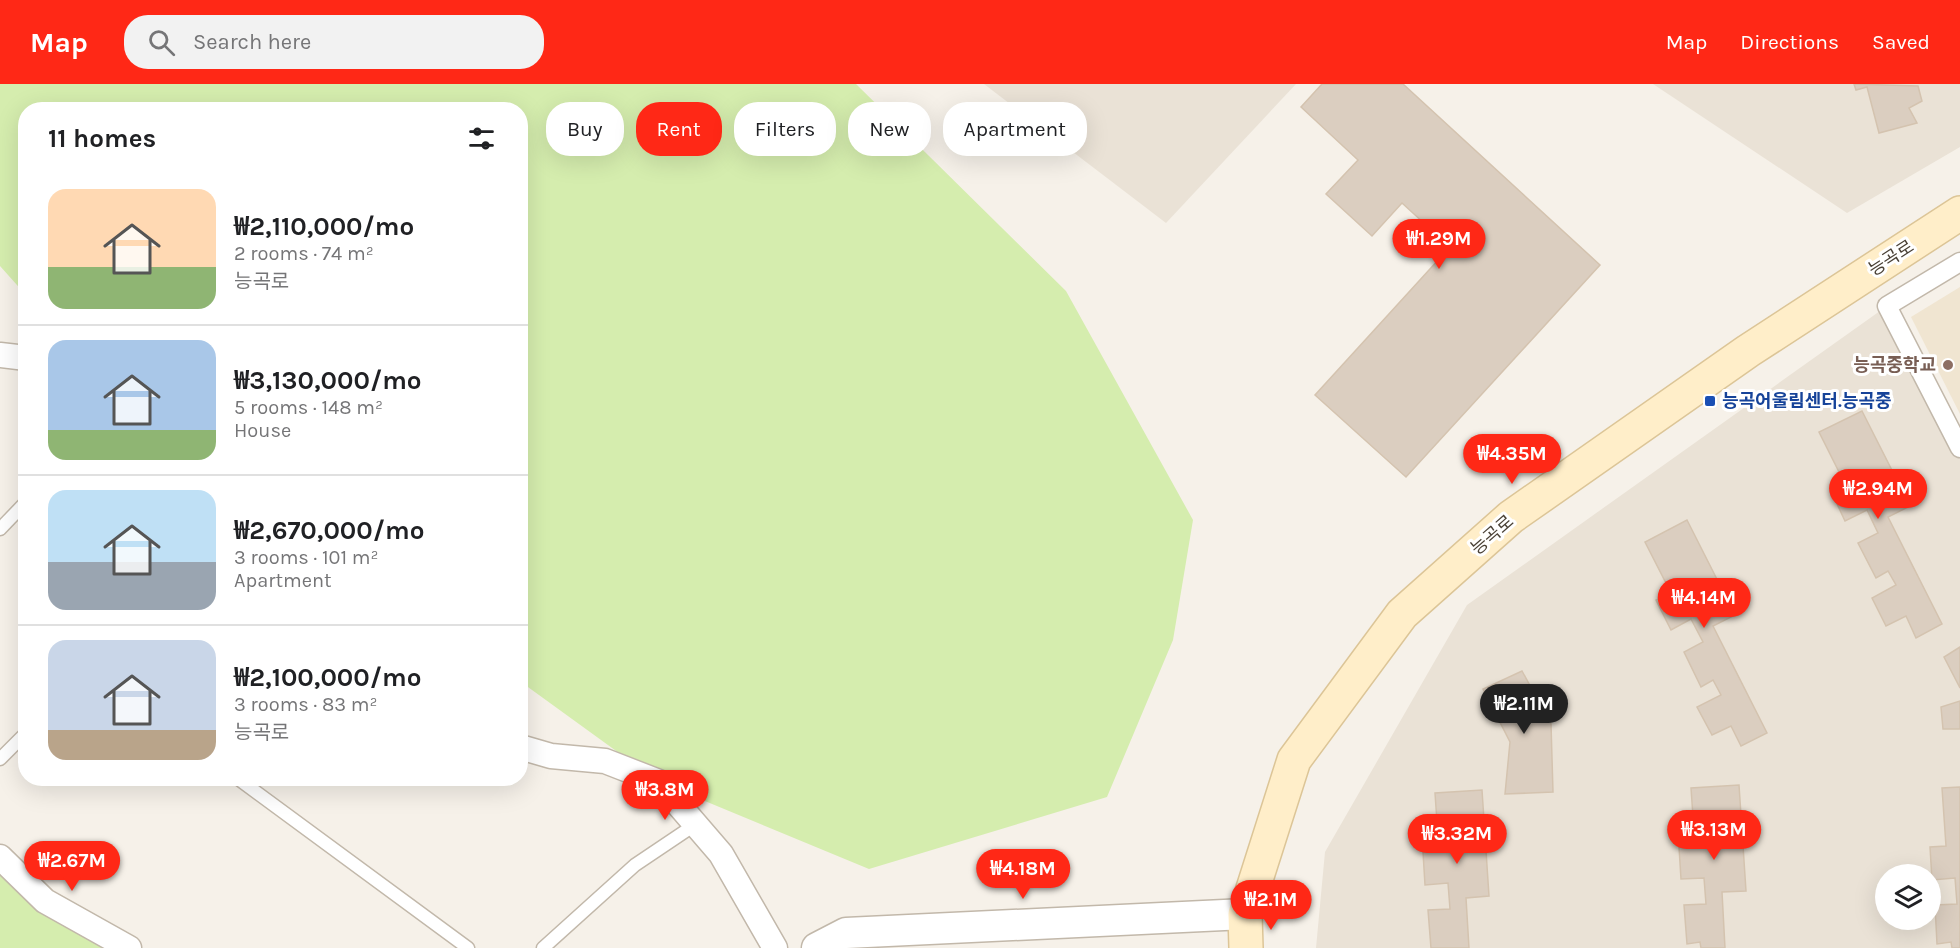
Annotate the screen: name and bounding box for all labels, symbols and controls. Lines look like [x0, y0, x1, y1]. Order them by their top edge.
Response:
search box [124, 15, 544, 69]
text: Map [30, 26, 88, 59]
icon: search [145, 26, 178, 59]
text: Search here [193, 29, 311, 55]
text: Map [1666, 30, 1707, 54]
text: Directions [1740, 30, 1839, 54]
text: Saved [1872, 30, 1930, 54]
chip: Buy [546, 102, 624, 156]
chip: Rent [636, 102, 722, 156]
chip: Filters [734, 102, 836, 156]
chip: New [848, 102, 931, 156]
chip: Apartment [943, 102, 1087, 156]
icon: filters [465, 122, 498, 155]
text: 11 homes [48, 123, 156, 154]
text: ₩2,110,000/mo [234, 211, 414, 242]
icon: home [96, 213, 168, 285]
pin: ₩1.29M [1390, 219, 1488, 270]
text: ₩1.29M [1406, 227, 1472, 250]
street label: 능곡로 [1864, 235, 1918, 281]
text: 2 rooms · 74 m² [234, 242, 374, 265]
text: 능곡로 [234, 270, 289, 293]
place label: 능곡중학교 [1853, 354, 1936, 376]
marker: 능곡중학교 [1941, 358, 1955, 372]
icon: home [96, 364, 168, 436]
text: ₩3,130,000/mo [234, 365, 422, 396]
place label: 능곡어울림센터.능곡중 [1722, 390, 1891, 412]
marker: 능곡어울림센터.능곡중 [1703, 394, 1717, 408]
text: 5 rooms · 148 m² [234, 396, 383, 419]
text: House [234, 419, 291, 442]
pin: ₩4.35M [1463, 434, 1561, 485]
text: ₩4.35M [1477, 442, 1547, 465]
pin: ₩2.94M [1829, 469, 1927, 520]
text: ₩2.94M [1843, 477, 1913, 500]
street label: 능곡로 [1466, 510, 1518, 560]
icon: home [96, 514, 168, 586]
text: ₩2,670,000/mo [234, 515, 424, 546]
text: 3 rooms · 101 m² [234, 546, 379, 569]
text: Apartment [234, 569, 332, 592]
pin: ₩4.14M [1655, 578, 1753, 629]
text: ₩4.14M [1672, 586, 1736, 609]
text: ₩2,100,000/mo [234, 662, 421, 693]
icon: home [96, 664, 168, 736]
pin: ₩2.11M [1475, 684, 1573, 735]
text: ₩2.11M [1494, 692, 1554, 715]
text: 3 rooms · 83 m² [234, 693, 378, 716]
text: 능곡로 [234, 721, 289, 744]
pin: ₩3.8M [623, 770, 707, 821]
text: ₩3.8M [636, 778, 694, 801]
pin: ₩3.13M [1665, 810, 1763, 861]
pin: ₩3.32M [1408, 814, 1506, 865]
text: ₩3.13M [1681, 818, 1747, 841]
text: ₩3.32M [1422, 822, 1492, 845]
pin: ₩2.67M [23, 841, 121, 892]
text: ₩2.67M [38, 849, 106, 872]
pin: ₩4.18M [974, 849, 1072, 900]
text: ₩4.18M [990, 857, 1056, 880]
map controls [1875, 864, 1941, 930]
button: layers [1875, 864, 1941, 930]
pin: ₩2.1M [1229, 880, 1313, 931]
text: ₩2.1M [1245, 888, 1297, 911]

